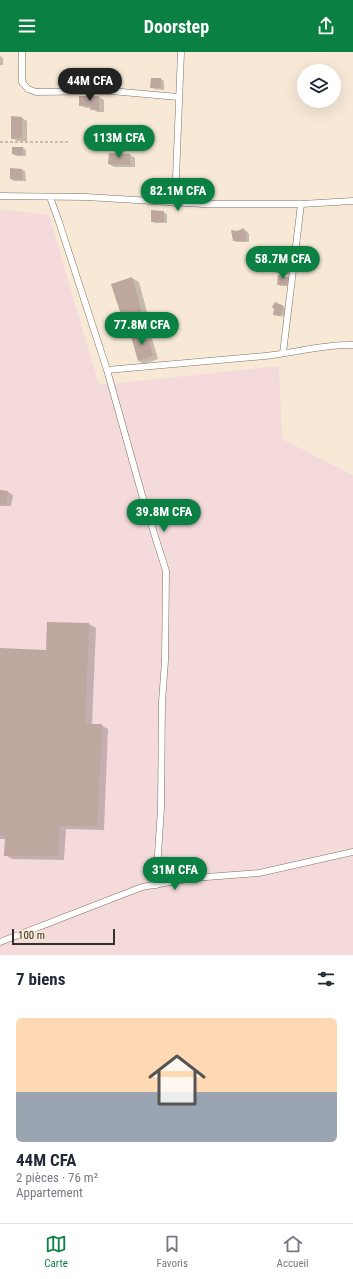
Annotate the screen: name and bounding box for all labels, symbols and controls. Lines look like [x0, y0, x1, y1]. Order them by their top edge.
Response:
icon: menu [16, 15, 38, 37]
icon: share [315, 15, 337, 37]
text: Doorstep [144, 16, 209, 37]
map controls [297, 64, 341, 108]
button: layers [297, 64, 341, 108]
pin: 44M CFA [53, 68, 127, 102]
text: 44M CFA [67, 73, 113, 88]
pin: 113M CFA [78, 125, 160, 159]
text: 113M CFA [93, 130, 145, 145]
pin: 82.1M CFA [132, 178, 224, 212]
text: 82.1M CFA [150, 183, 206, 198]
pin: 58.7M CFA [237, 246, 329, 280]
text: 58.7M CFA [255, 251, 311, 266]
pin: 77.8M CFA [96, 312, 188, 346]
text: 77.8M CFA [114, 317, 170, 332]
pin: 39.8M CFA [118, 499, 210, 533]
text: 39.8M CFA [136, 504, 192, 519]
pin: 31M CFA [138, 857, 212, 891]
text: 31M CFA [152, 862, 198, 877]
scale bar [12, 927, 115, 946]
text: 100 m [18, 929, 45, 942]
icon: filters [315, 968, 337, 990]
text: 7 biens [16, 969, 65, 989]
icon: home [141, 1044, 213, 1116]
text: 44M CFA [16, 1150, 76, 1170]
text: 2 pièces · 76 m² [16, 1170, 98, 1185]
text: Appartement [16, 1185, 83, 1200]
tab: Carte [44, 1233, 68, 1270]
tab: Favoris [157, 1233, 188, 1270]
tab: Accueil [277, 1233, 309, 1270]

